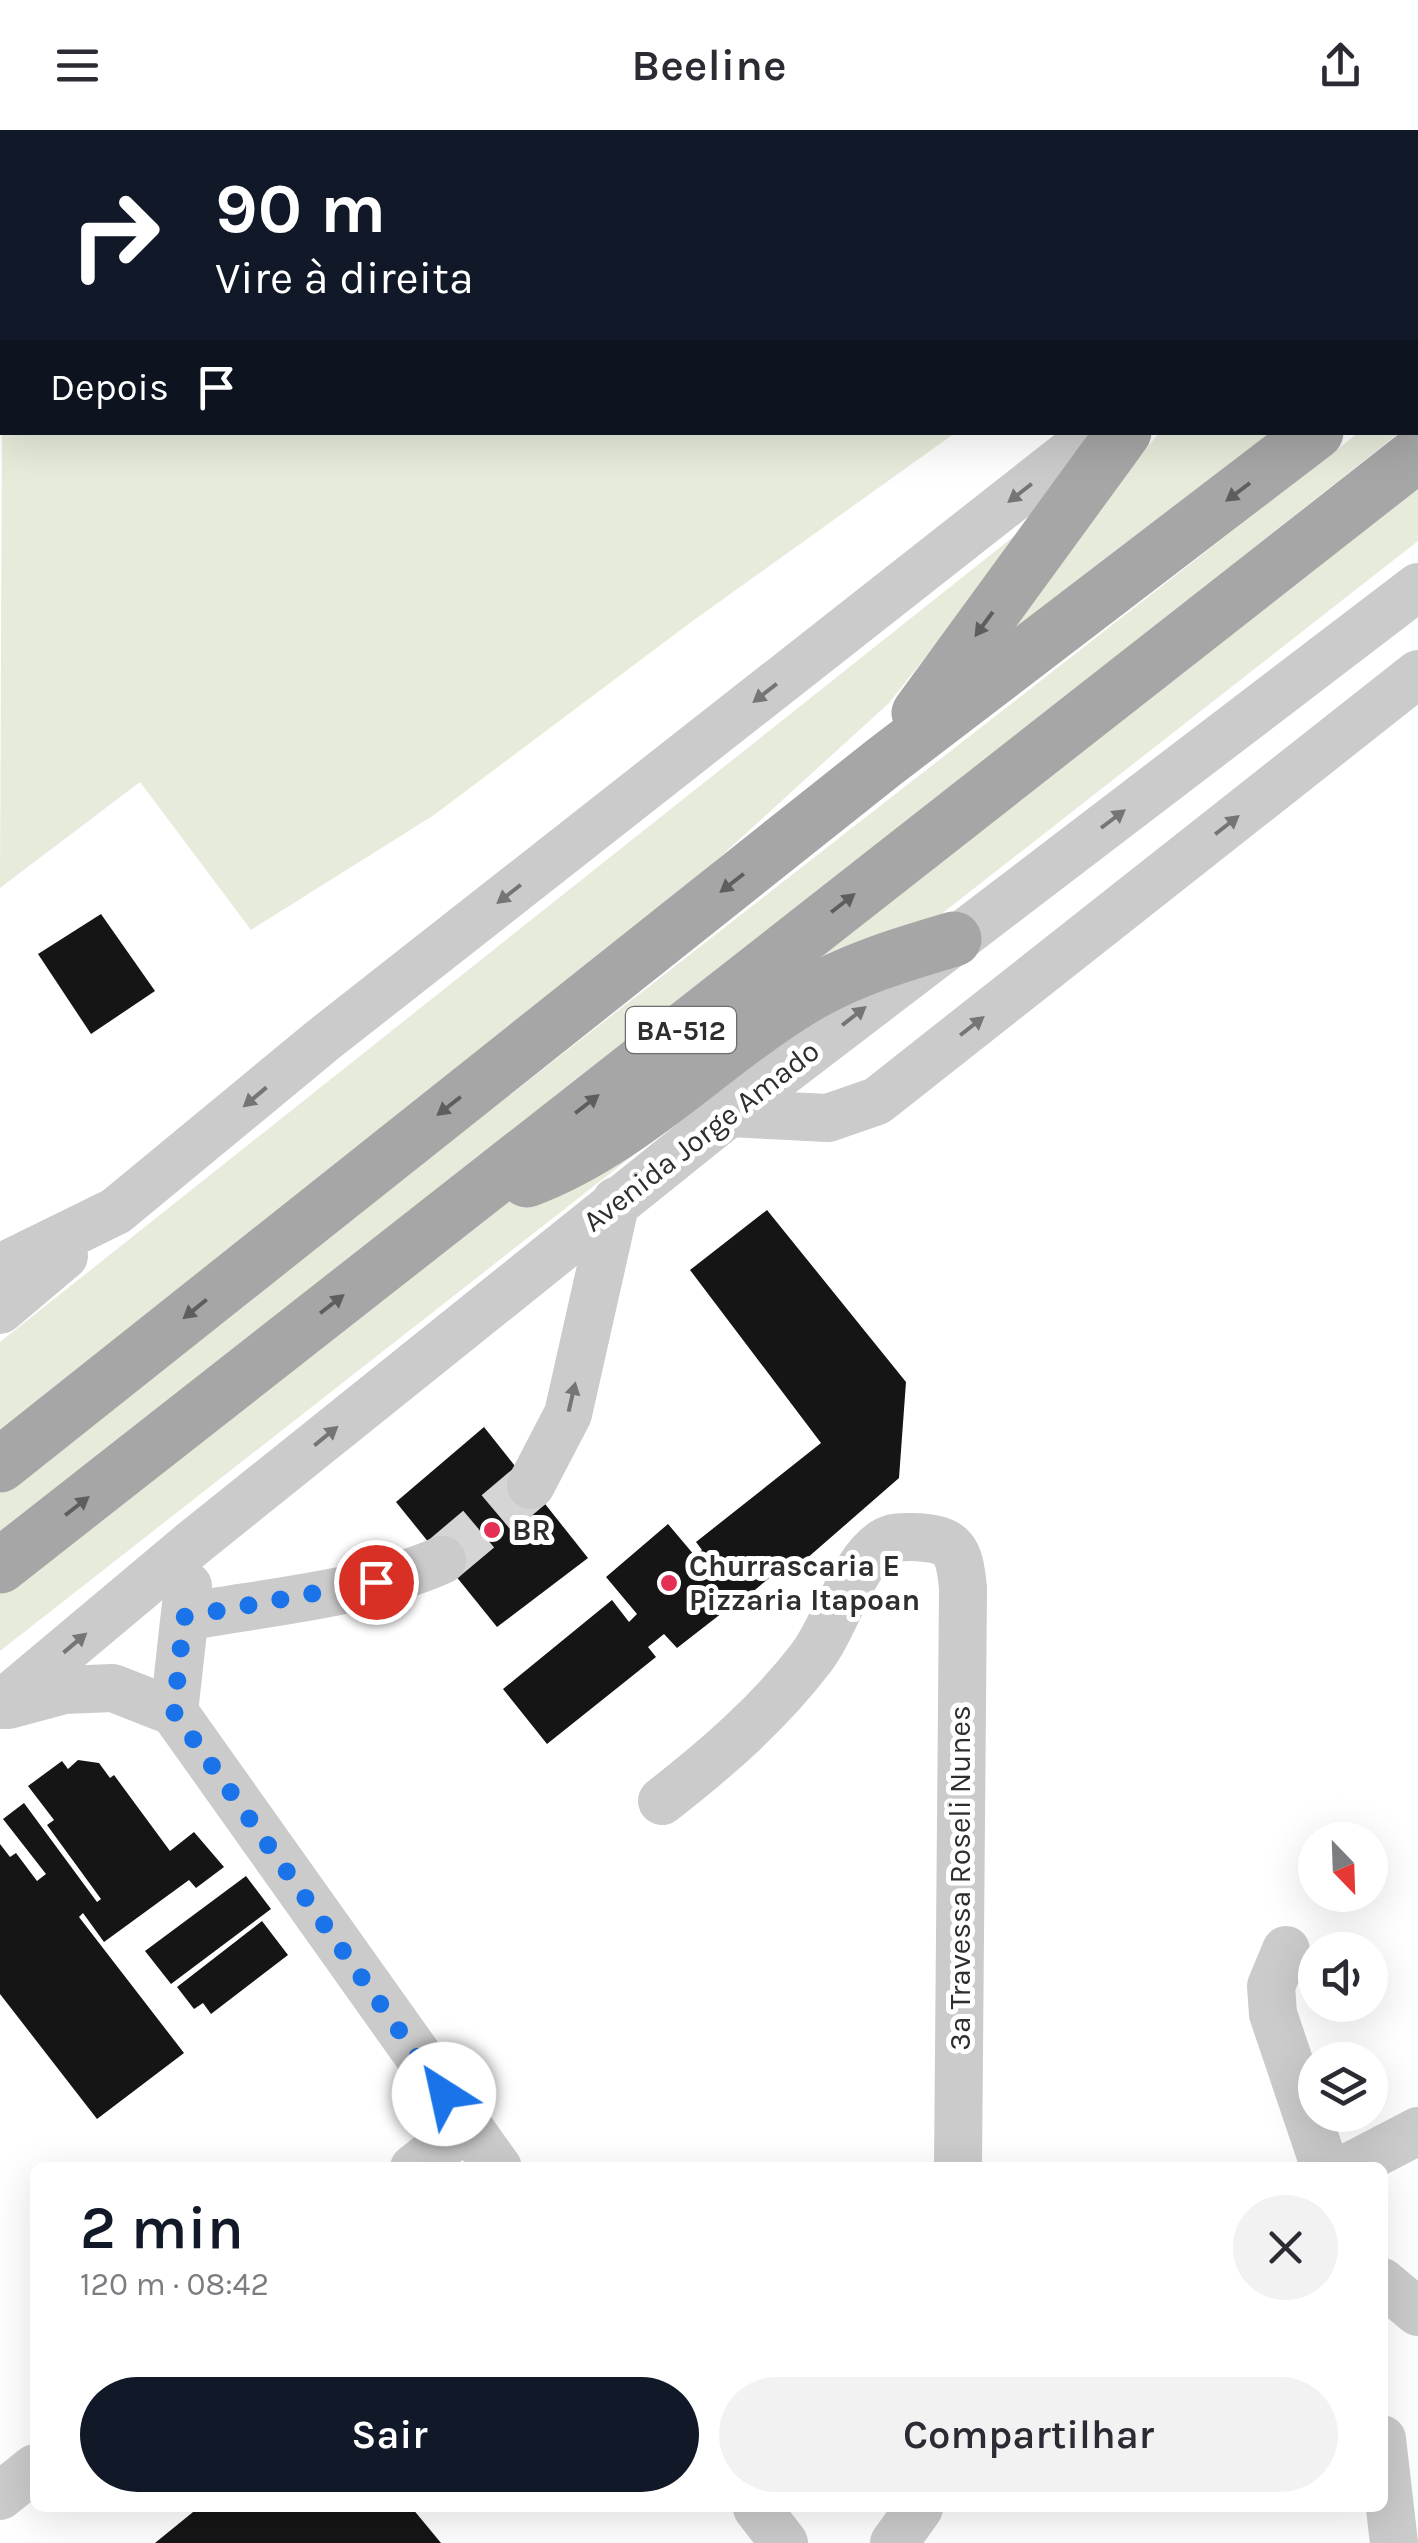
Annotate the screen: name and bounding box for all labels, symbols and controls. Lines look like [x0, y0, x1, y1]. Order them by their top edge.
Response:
icon: menu [50, 38, 105, 93]
icon: share [1313, 38, 1368, 93]
text: Beeline [631, 39, 787, 91]
text: 90 m [215, 168, 386, 250]
icon: right [50, 170, 180, 300]
text: Vire à direita [215, 252, 474, 304]
icon: arrive [189, 360, 244, 415]
text: Depois [50, 365, 169, 410]
one-way arrow [1225, 481, 1251, 501]
one-way arrow [1007, 482, 1033, 503]
one-way arrow [974, 611, 994, 638]
one-way arrow [752, 683, 778, 704]
one-way arrow [1100, 810, 1126, 830]
one-way arrow [1214, 815, 1240, 836]
one-way arrow [719, 872, 744, 893]
one-way arrow [496, 883, 522, 904]
one-way arrow [830, 894, 856, 914]
road number: BA-512 [626, 1007, 736, 1053]
one-way arrow [841, 1007, 867, 1027]
one-way arrow [959, 1017, 985, 1037]
street label: Avenida Jorge Amado [576, 1033, 826, 1239]
one-way arrow [242, 1085, 267, 1107]
one-way arrow [574, 1093, 600, 1114]
one-way arrow [437, 1095, 462, 1116]
one-way arrow [318, 1294, 344, 1315]
one-way arrow [183, 1298, 208, 1319]
one-way arrow [565, 1381, 580, 1412]
one-way arrow [313, 1426, 338, 1447]
one-way arrow [64, 1496, 89, 1517]
place label: BR [512, 1512, 551, 1548]
marker: BR [481, 1519, 503, 1541]
pin [334, 1540, 419, 1625]
place label: Churrascaria E Pizzaria Itapoan [689, 1548, 920, 1618]
icon: arrive [349, 1555, 404, 1610]
marker: Churrascaria E Pizzaria Itapoan [658, 1572, 680, 1594]
one-way arrow [62, 1632, 87, 1654]
street label: 3ª Travessa Roseli Nunes [942, 1705, 978, 2051]
north arrow [1298, 1822, 1388, 1912]
map controls [1298, 1822, 1388, 2132]
button: sound [1298, 1932, 1388, 2022]
position arrow [392, 2042, 496, 2146]
button: layers [1298, 2042, 1388, 2132]
text: 2 min [80, 2193, 244, 2263]
button: close [1233, 2195, 1338, 2300]
text: 120 m · 08:42 [80, 2266, 269, 2303]
button: Sair [80, 2377, 699, 2492]
button: Compartilhar [719, 2377, 1338, 2492]

